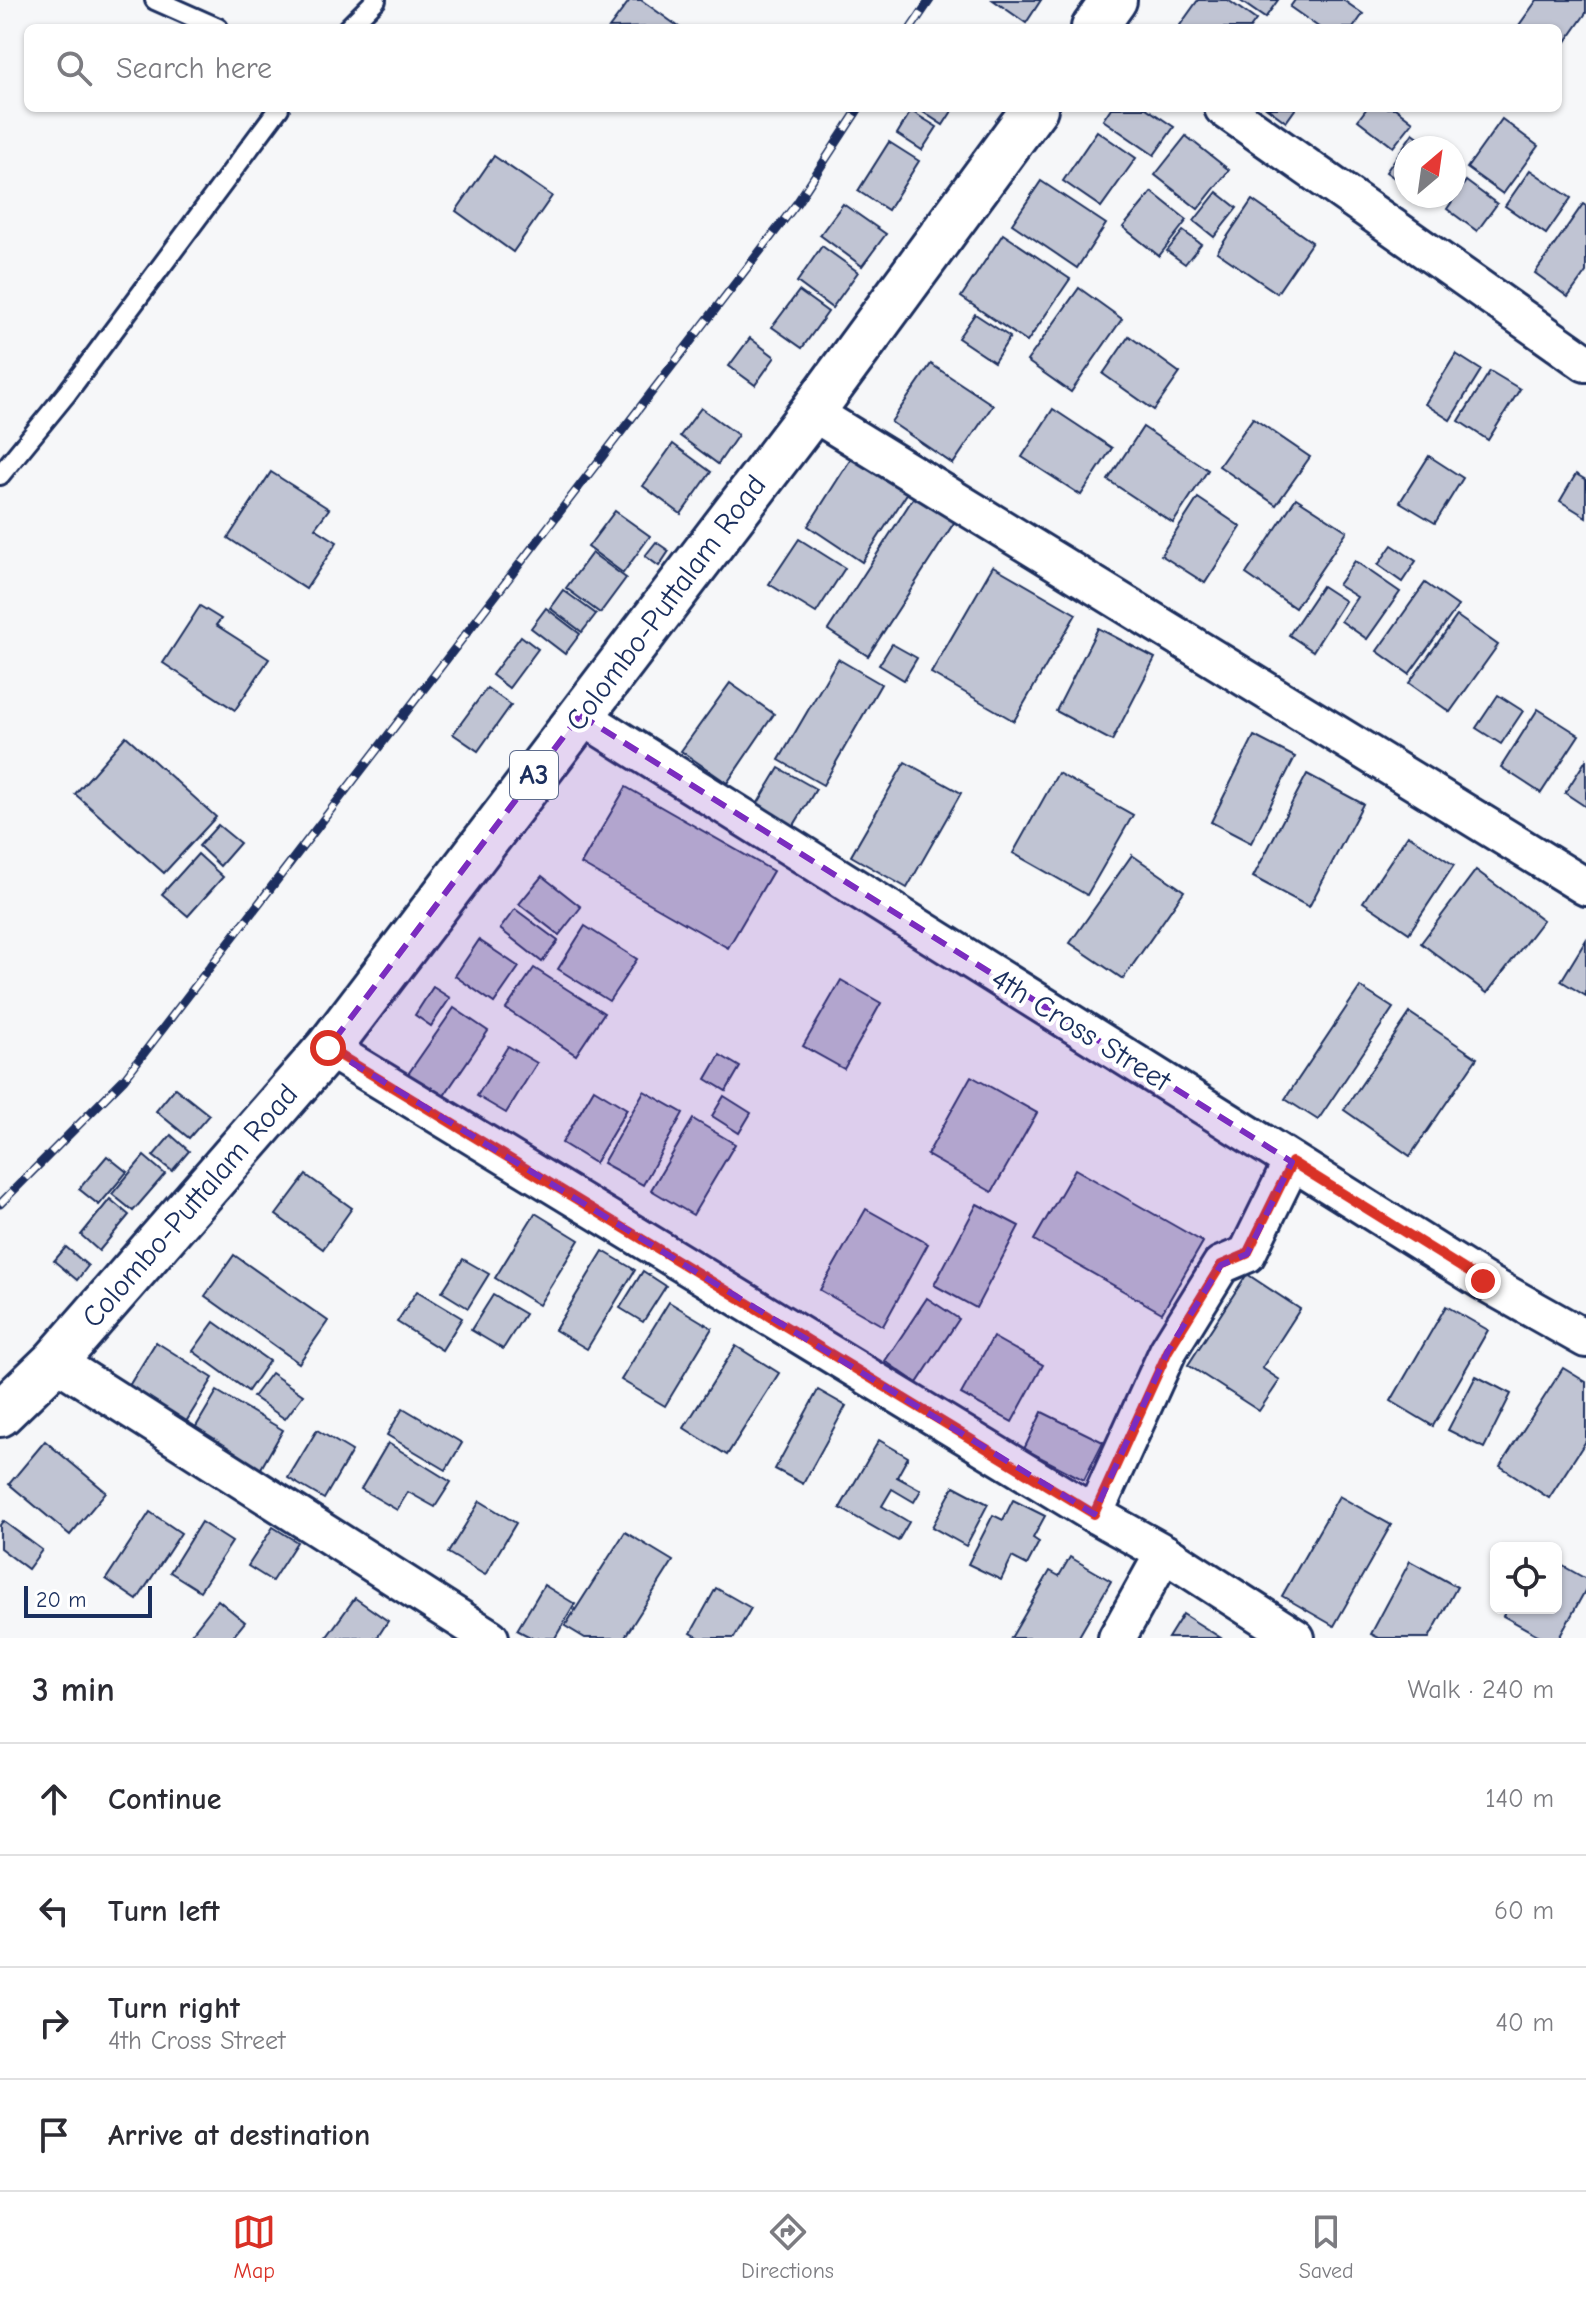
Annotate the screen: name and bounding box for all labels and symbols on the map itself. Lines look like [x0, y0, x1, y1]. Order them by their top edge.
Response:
north arrow [1394, 136, 1466, 208]
street label: Colombo-Puttalam Road [558, 468, 774, 738]
road number: A3 [510, 751, 558, 799]
street label: 4th Cross Street [985, 961, 1178, 1100]
route start [310, 1030, 346, 1066]
street label: Colombo-Puttalam Road [75, 1077, 305, 1335]
route end [1465, 1263, 1501, 1299]
scale bar [24, 1582, 152, 1618]

